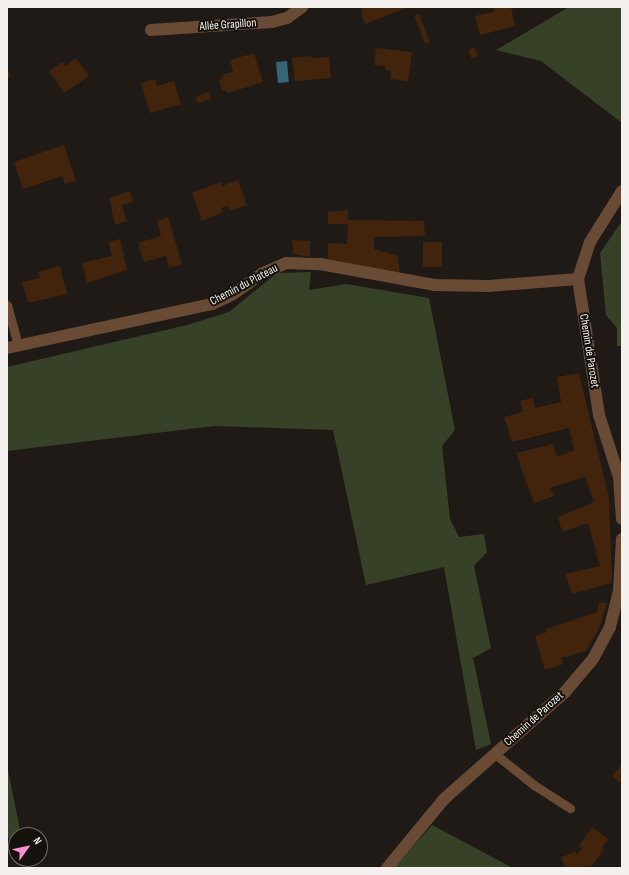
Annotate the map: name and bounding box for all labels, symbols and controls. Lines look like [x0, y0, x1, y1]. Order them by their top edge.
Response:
street label: Allée Grapillon [199, 16, 257, 34]
street label: Chemin du Plateau [208, 261, 280, 309]
street label: Chemin de Parozet [576, 313, 602, 389]
street label: Chemin de Parozet [501, 689, 567, 749]
north arrow [8, 827, 48, 867]
text: N [31, 835, 45, 847]

